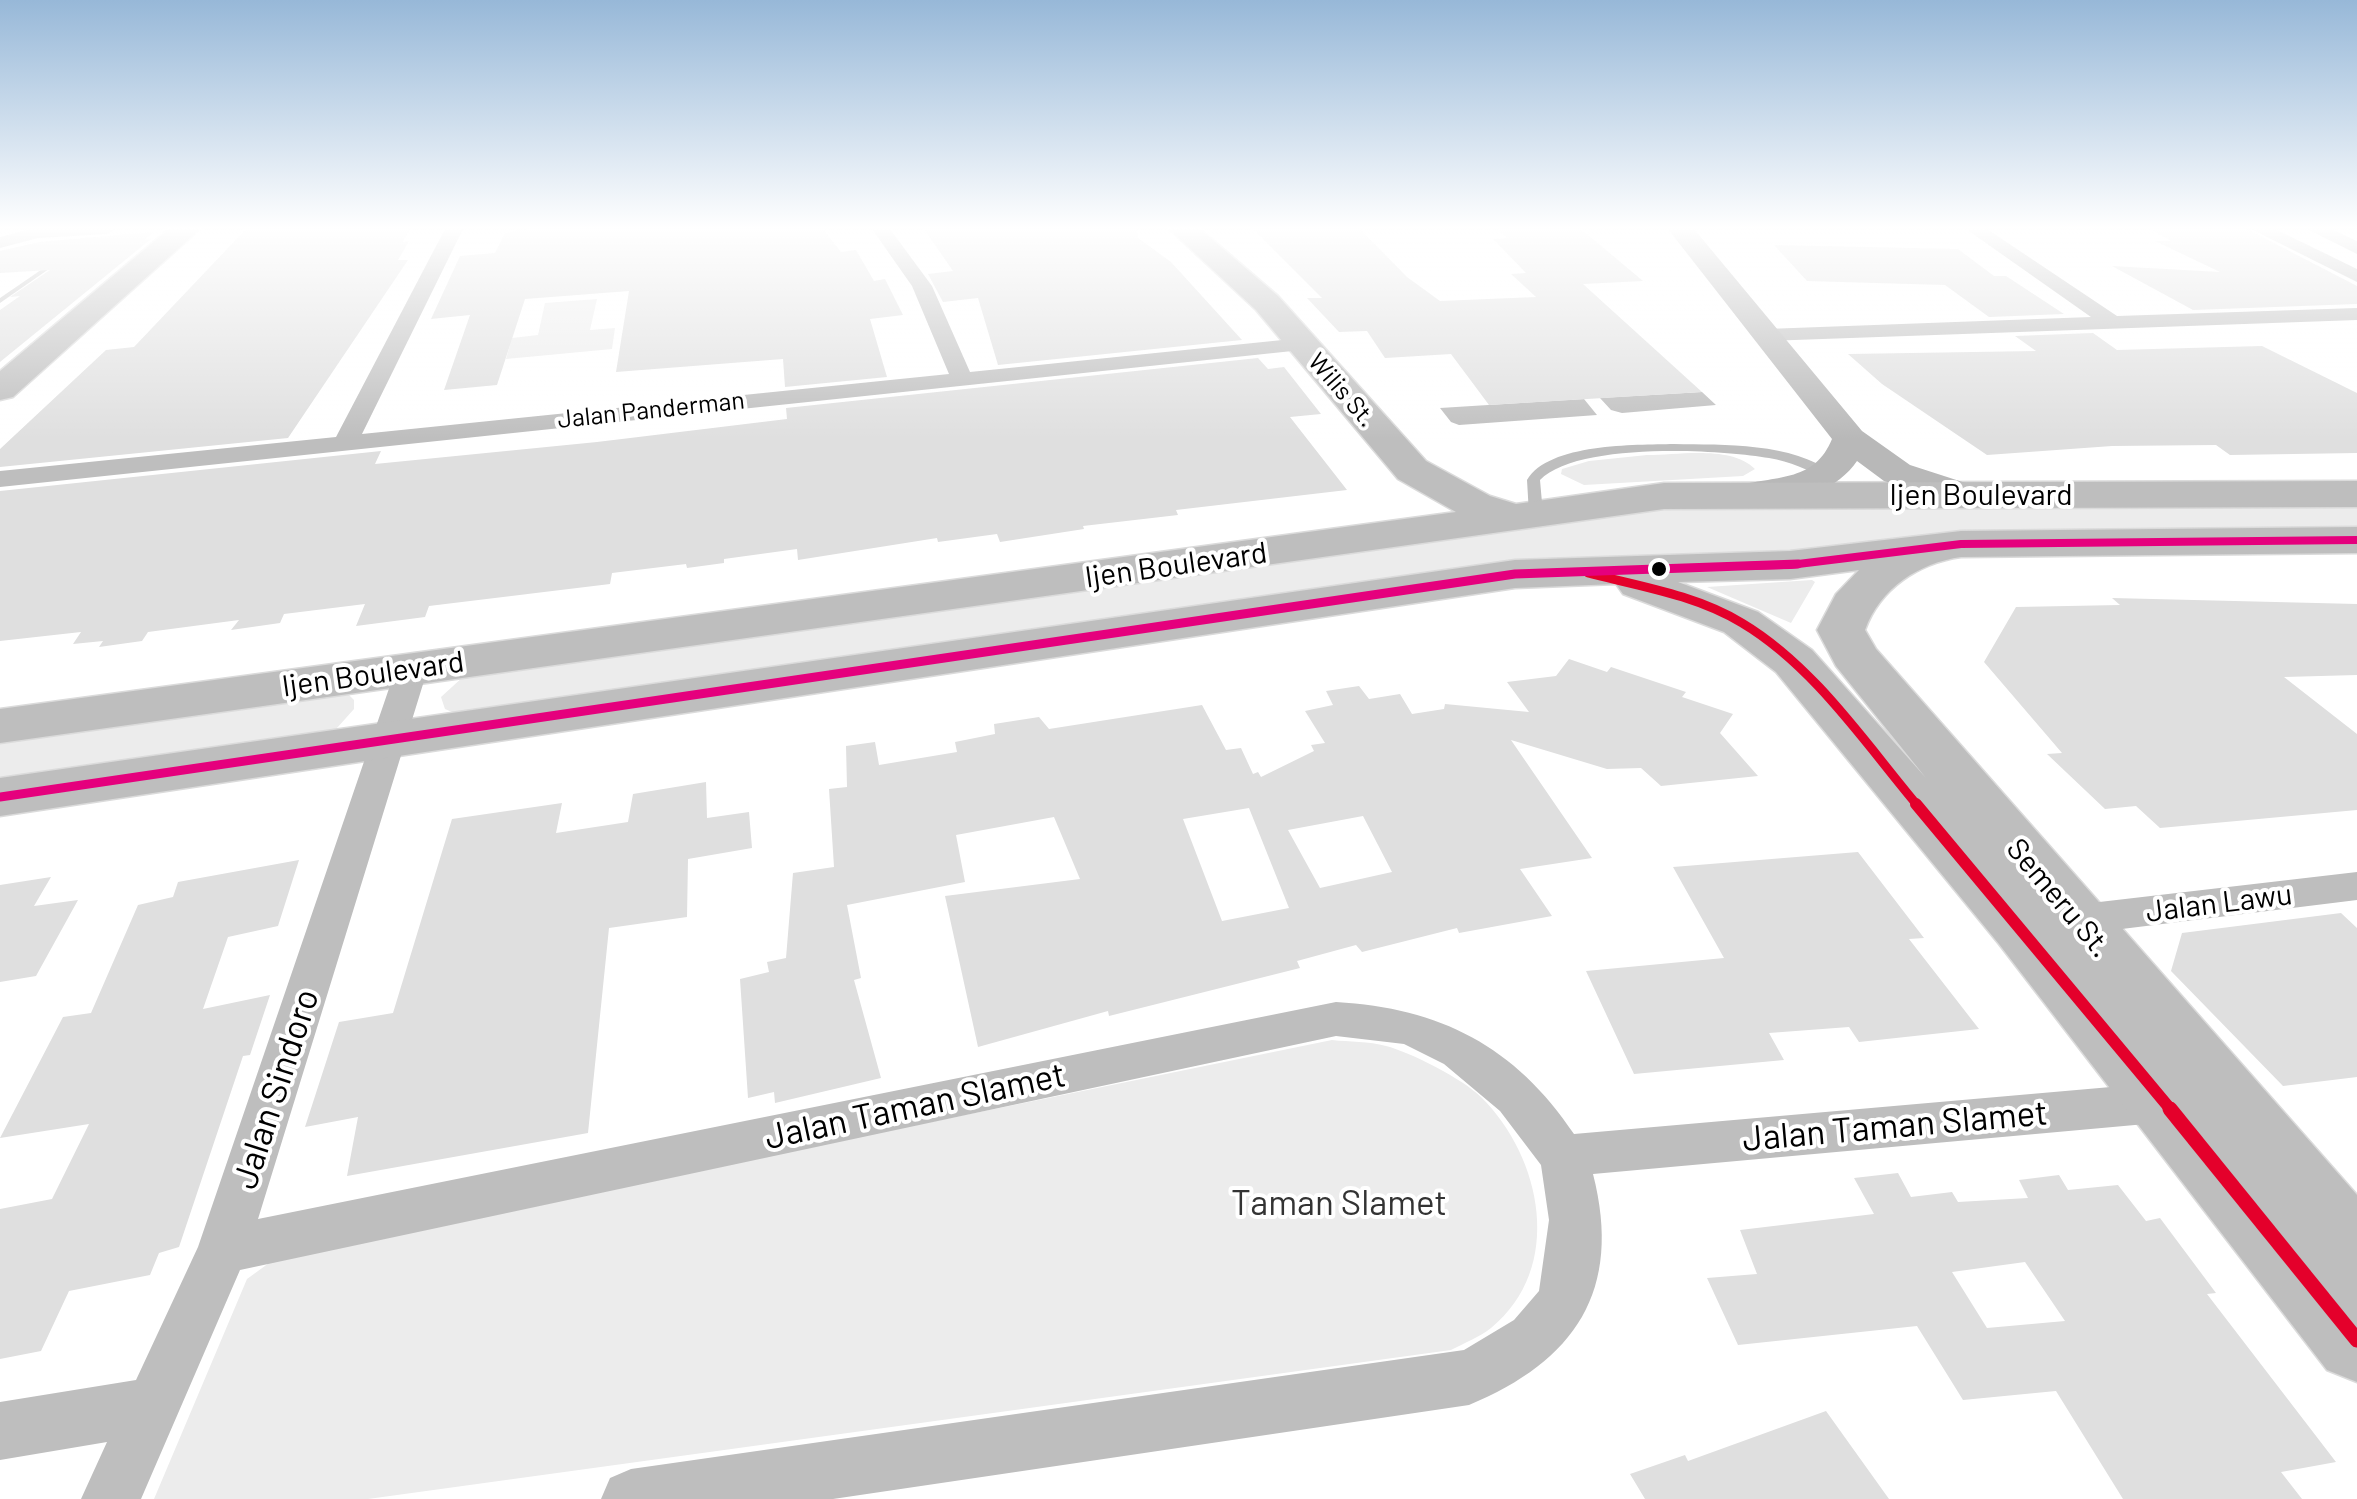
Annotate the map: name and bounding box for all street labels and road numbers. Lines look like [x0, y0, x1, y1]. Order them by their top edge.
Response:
street label: Wilis St. [1302, 347, 1382, 433]
street label: Jalan Panderman [556, 385, 746, 435]
street label: Ijen Boulevard [1889, 477, 2073, 513]
street label: Ijen Boulevard [1083, 534, 1269, 596]
street label: Ijen Boulevard [280, 643, 466, 705]
street label: Semeru St. [1999, 831, 2119, 965]
street label: Jalan Lawu [2144, 876, 2294, 930]
street label: Jalan Sindoro [224, 984, 328, 1194]
street label: Jalan Taman Slamet [761, 1054, 1069, 1158]
street label: Jalan Taman Slamet [1741, 1092, 2049, 1160]

